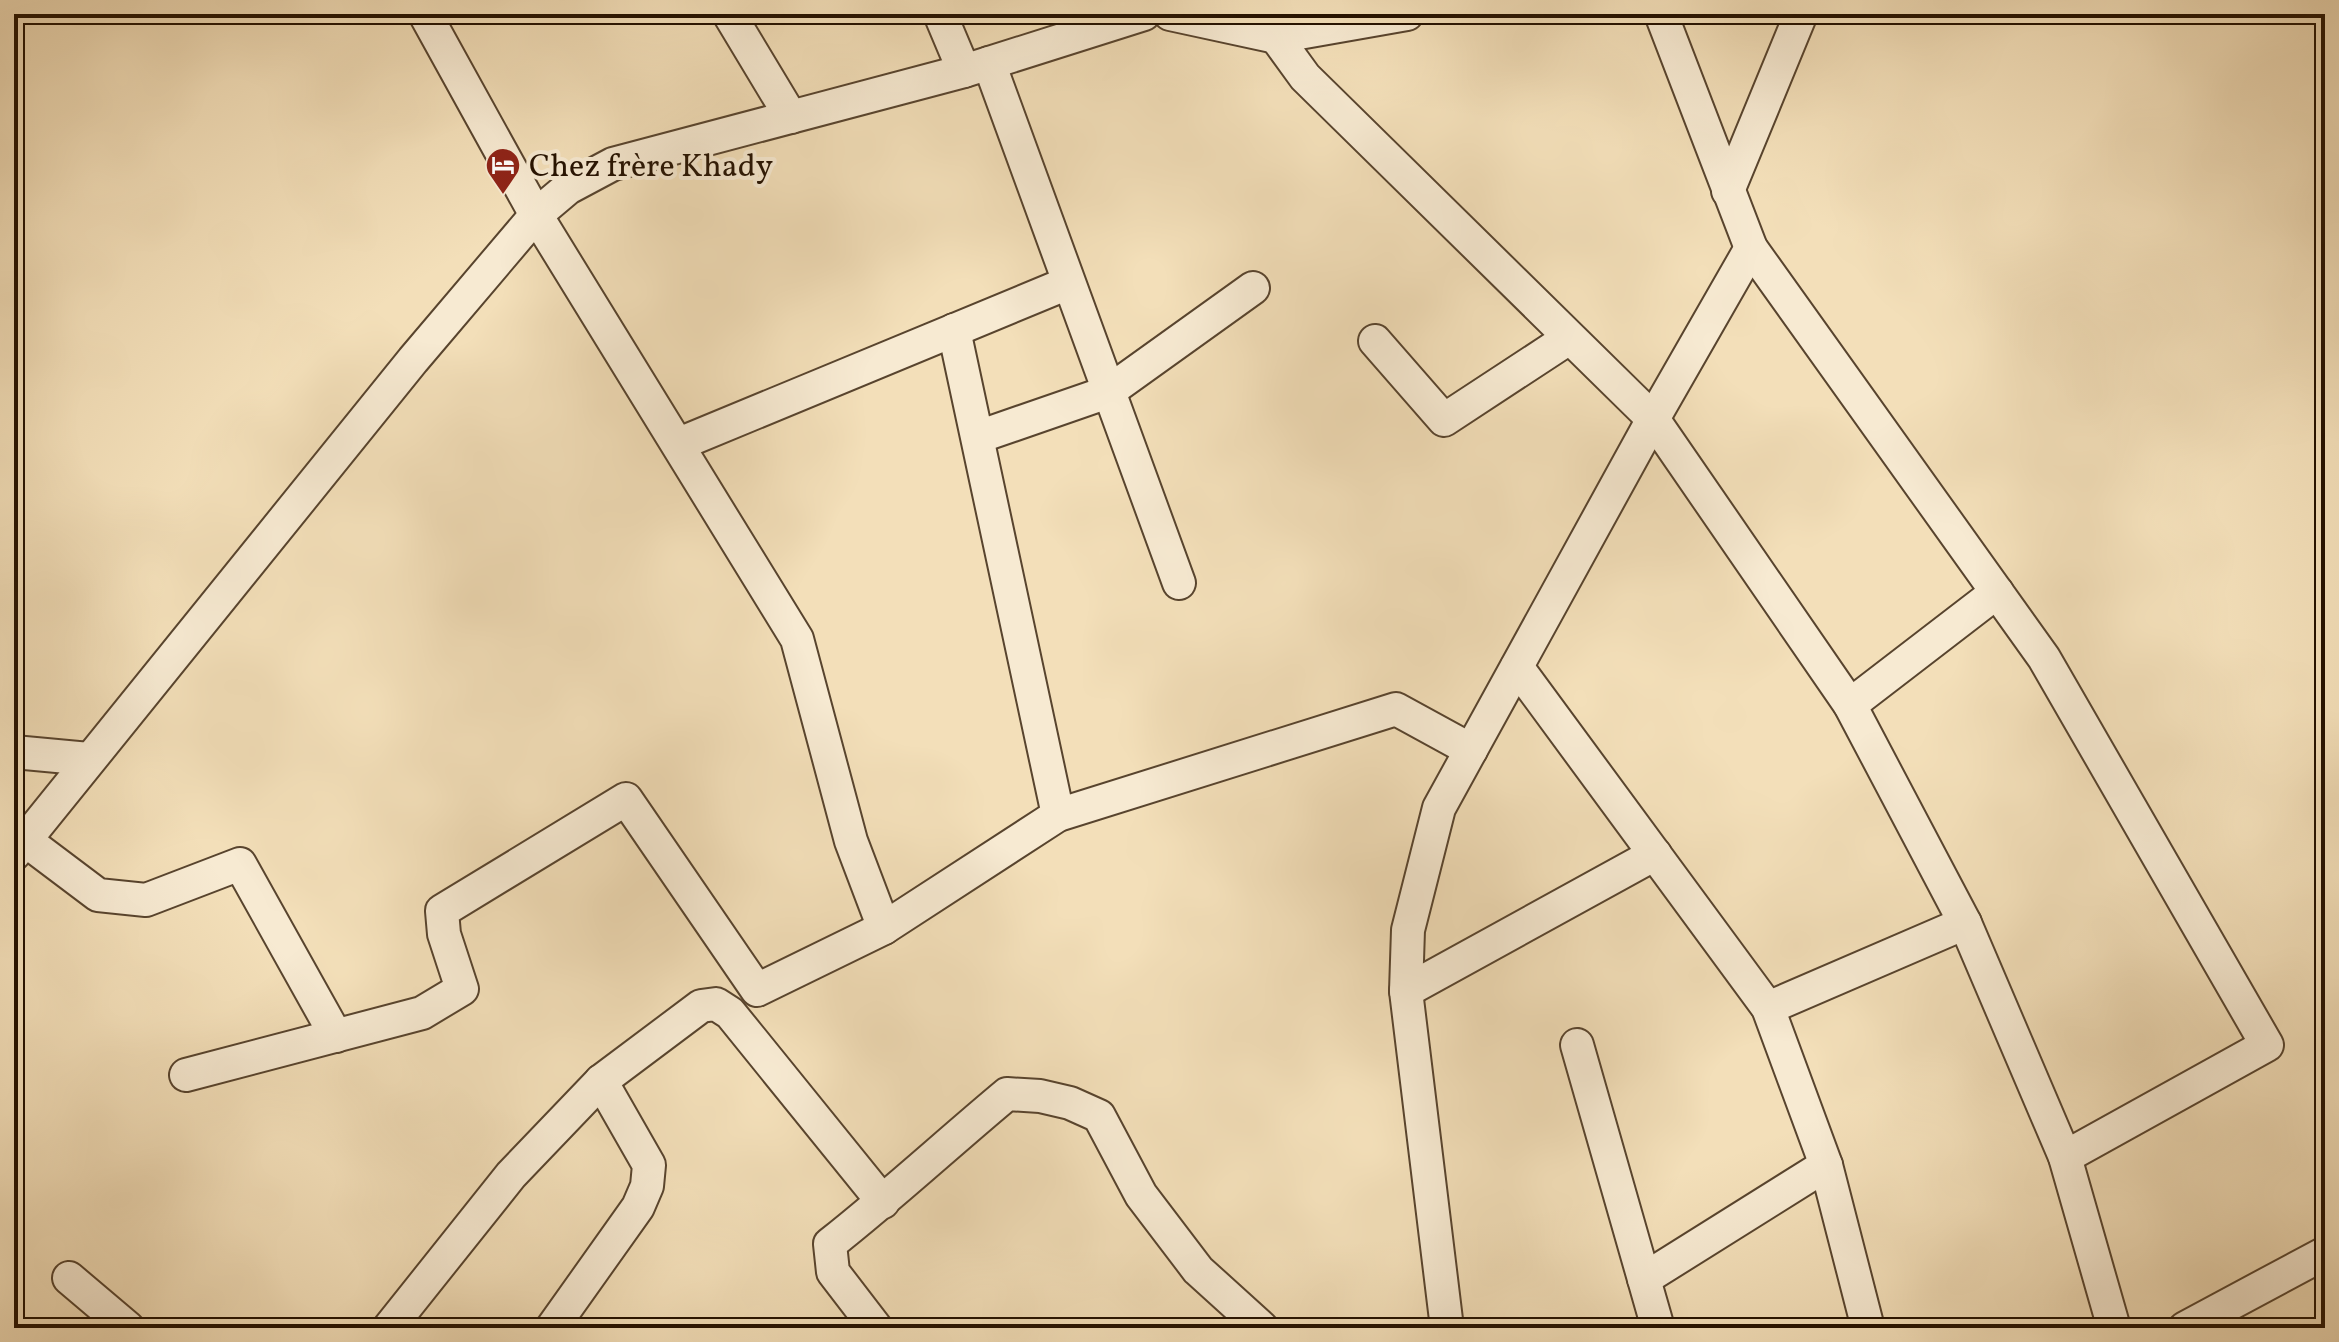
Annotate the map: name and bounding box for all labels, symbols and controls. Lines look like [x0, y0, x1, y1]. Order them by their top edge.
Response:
hotel icon: Chez frère Khady [484, 146, 522, 196]
place label: Chez frère Khady [529, 146, 773, 190]

